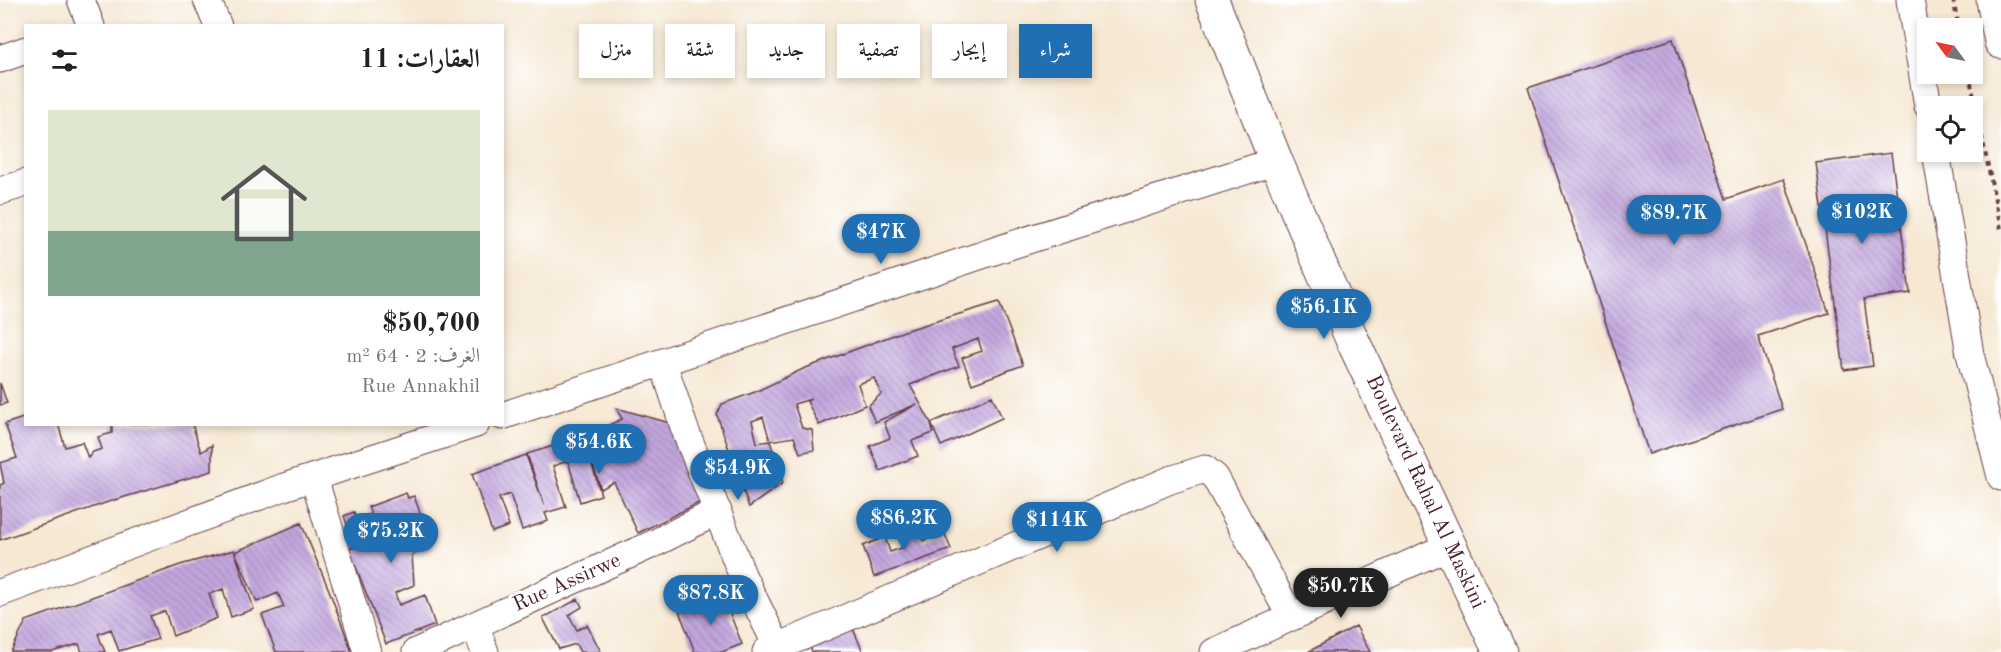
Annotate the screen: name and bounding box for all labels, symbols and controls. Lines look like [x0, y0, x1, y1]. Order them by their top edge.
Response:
north arrow [1917, 18, 1983, 84]
map controls [1917, 18, 1983, 162]
chip: منزل [579, 24, 653, 78]
chip: شقة [665, 24, 735, 78]
chip: جديد [747, 24, 825, 78]
chip: تصفية [837, 24, 920, 78]
chip: إيجار [932, 24, 1007, 78]
chip: شراء [1019, 24, 1092, 78]
icon: filters [48, 44, 81, 77]
text: العقارات: 11 [360, 47, 480, 73]
button: locate [1917, 96, 1983, 162]
icon: home [210, 149, 318, 257]
pin: $102K [1820, 194, 1904, 245]
pin: $89.7K [1625, 195, 1723, 246]
text: $102K [1831, 203, 1893, 223]
text: $89.7K [1640, 204, 1708, 224]
pin: $47K [845, 214, 917, 265]
text: $47K [856, 223, 906, 243]
pin: $56.1K [1275, 289, 1373, 340]
text: $56.1K [1290, 298, 1358, 318]
text: $50,700 [382, 311, 480, 337]
text: الغرف: 2 · 64 m² [346, 347, 480, 367]
street label: Boulevard Rahal Al Maskini [1362, 372, 1488, 612]
text: Rue Annakhil [361, 377, 480, 397]
pin: $54.6K [550, 424, 648, 475]
text: $54.6K [565, 433, 633, 453]
pin: $54.9K [689, 450, 787, 501]
text: $54.9K [704, 459, 772, 479]
pin: $86.2K [855, 500, 953, 551]
pin: $114K [1015, 502, 1099, 553]
text: $86.2K [870, 509, 938, 529]
text: $114K [1026, 511, 1088, 531]
pin: $75.2K [342, 513, 440, 564]
text: $75.2K [357, 522, 425, 542]
street label: Rue Assirwe [510, 550, 624, 616]
pin: $50.7K [1292, 568, 1390, 619]
pin: $87.8K [662, 575, 760, 626]
text: $50.7K [1307, 577, 1375, 597]
text: $87.8K [677, 584, 745, 604]

